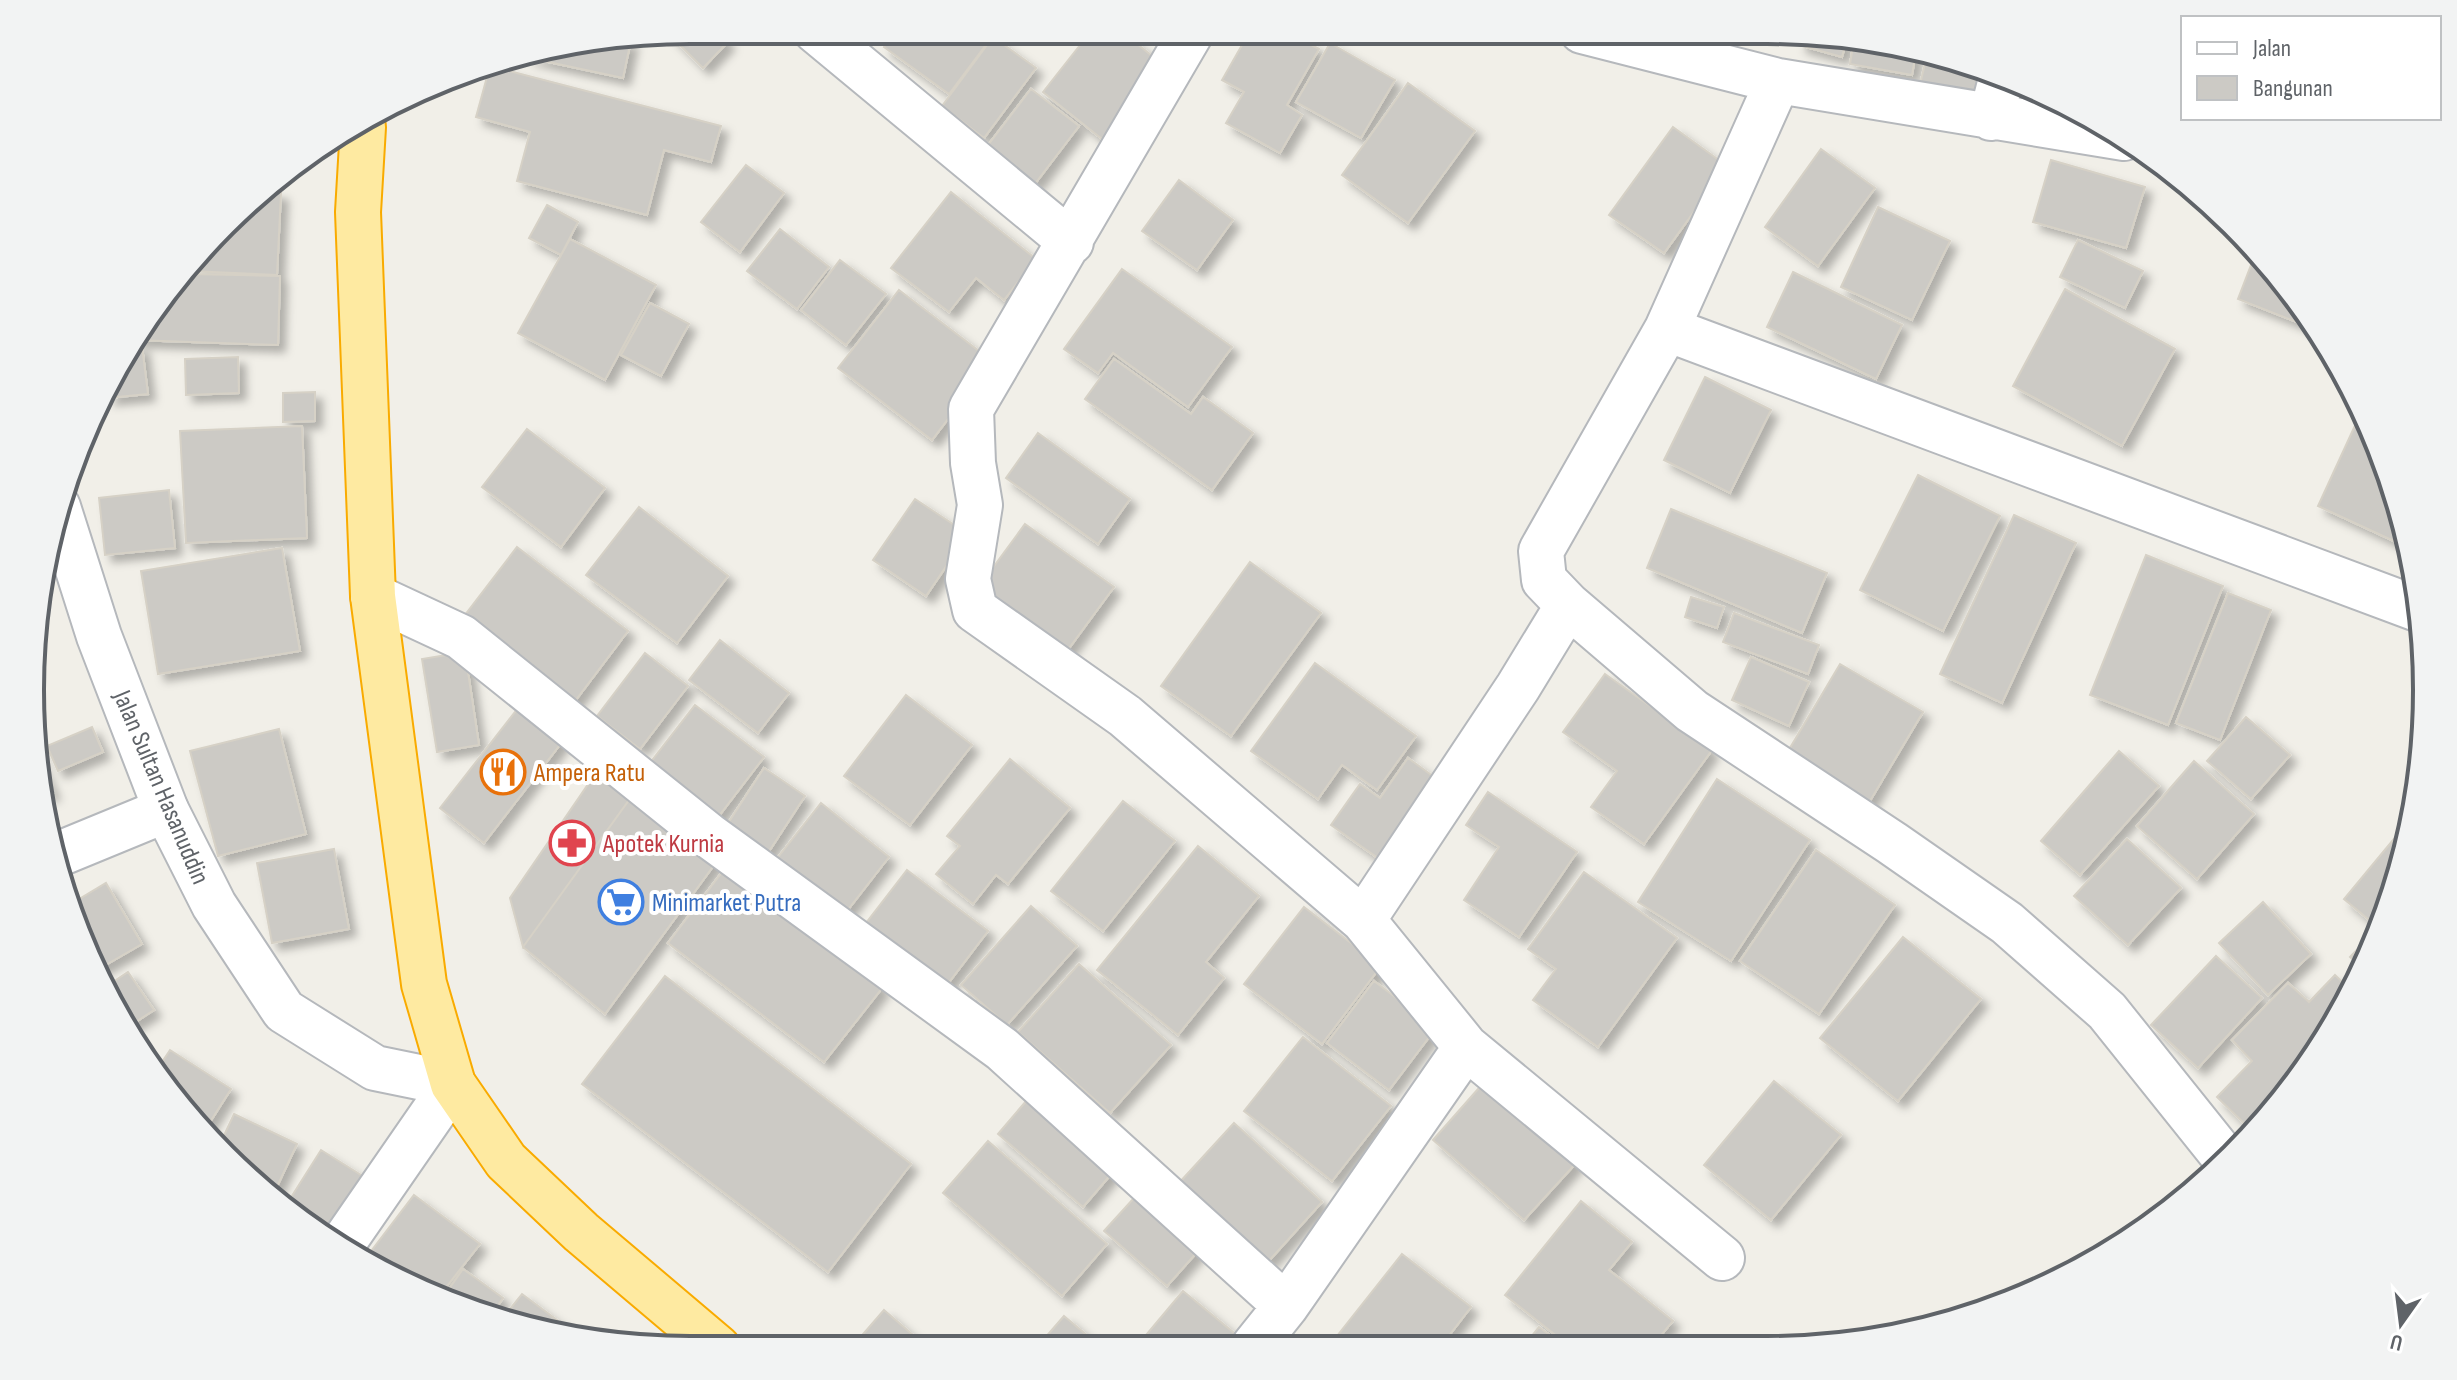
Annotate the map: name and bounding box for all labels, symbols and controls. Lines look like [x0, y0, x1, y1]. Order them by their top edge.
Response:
legend [2181, 16, 2441, 120]
text: Jalan [2252, 34, 2291, 63]
text: Bangunan [2253, 74, 2333, 103]
street label: Jalan Sultan Hasanuddin [105, 685, 215, 889]
restaurant icon: Ampera Ratu [479, 748, 527, 796]
place label: Ampera Ratu [533, 758, 645, 789]
pharmacy icon: Apotek Kurnia [548, 819, 596, 867]
place label: Apotek Kurnia [602, 829, 724, 860]
supermarket icon: Minimarket Putra [597, 878, 645, 926]
place label: Minimarket Putra [652, 888, 801, 919]
north arrow [2361, 1284, 2441, 1364]
text: U [2388, 1327, 2405, 1356]

